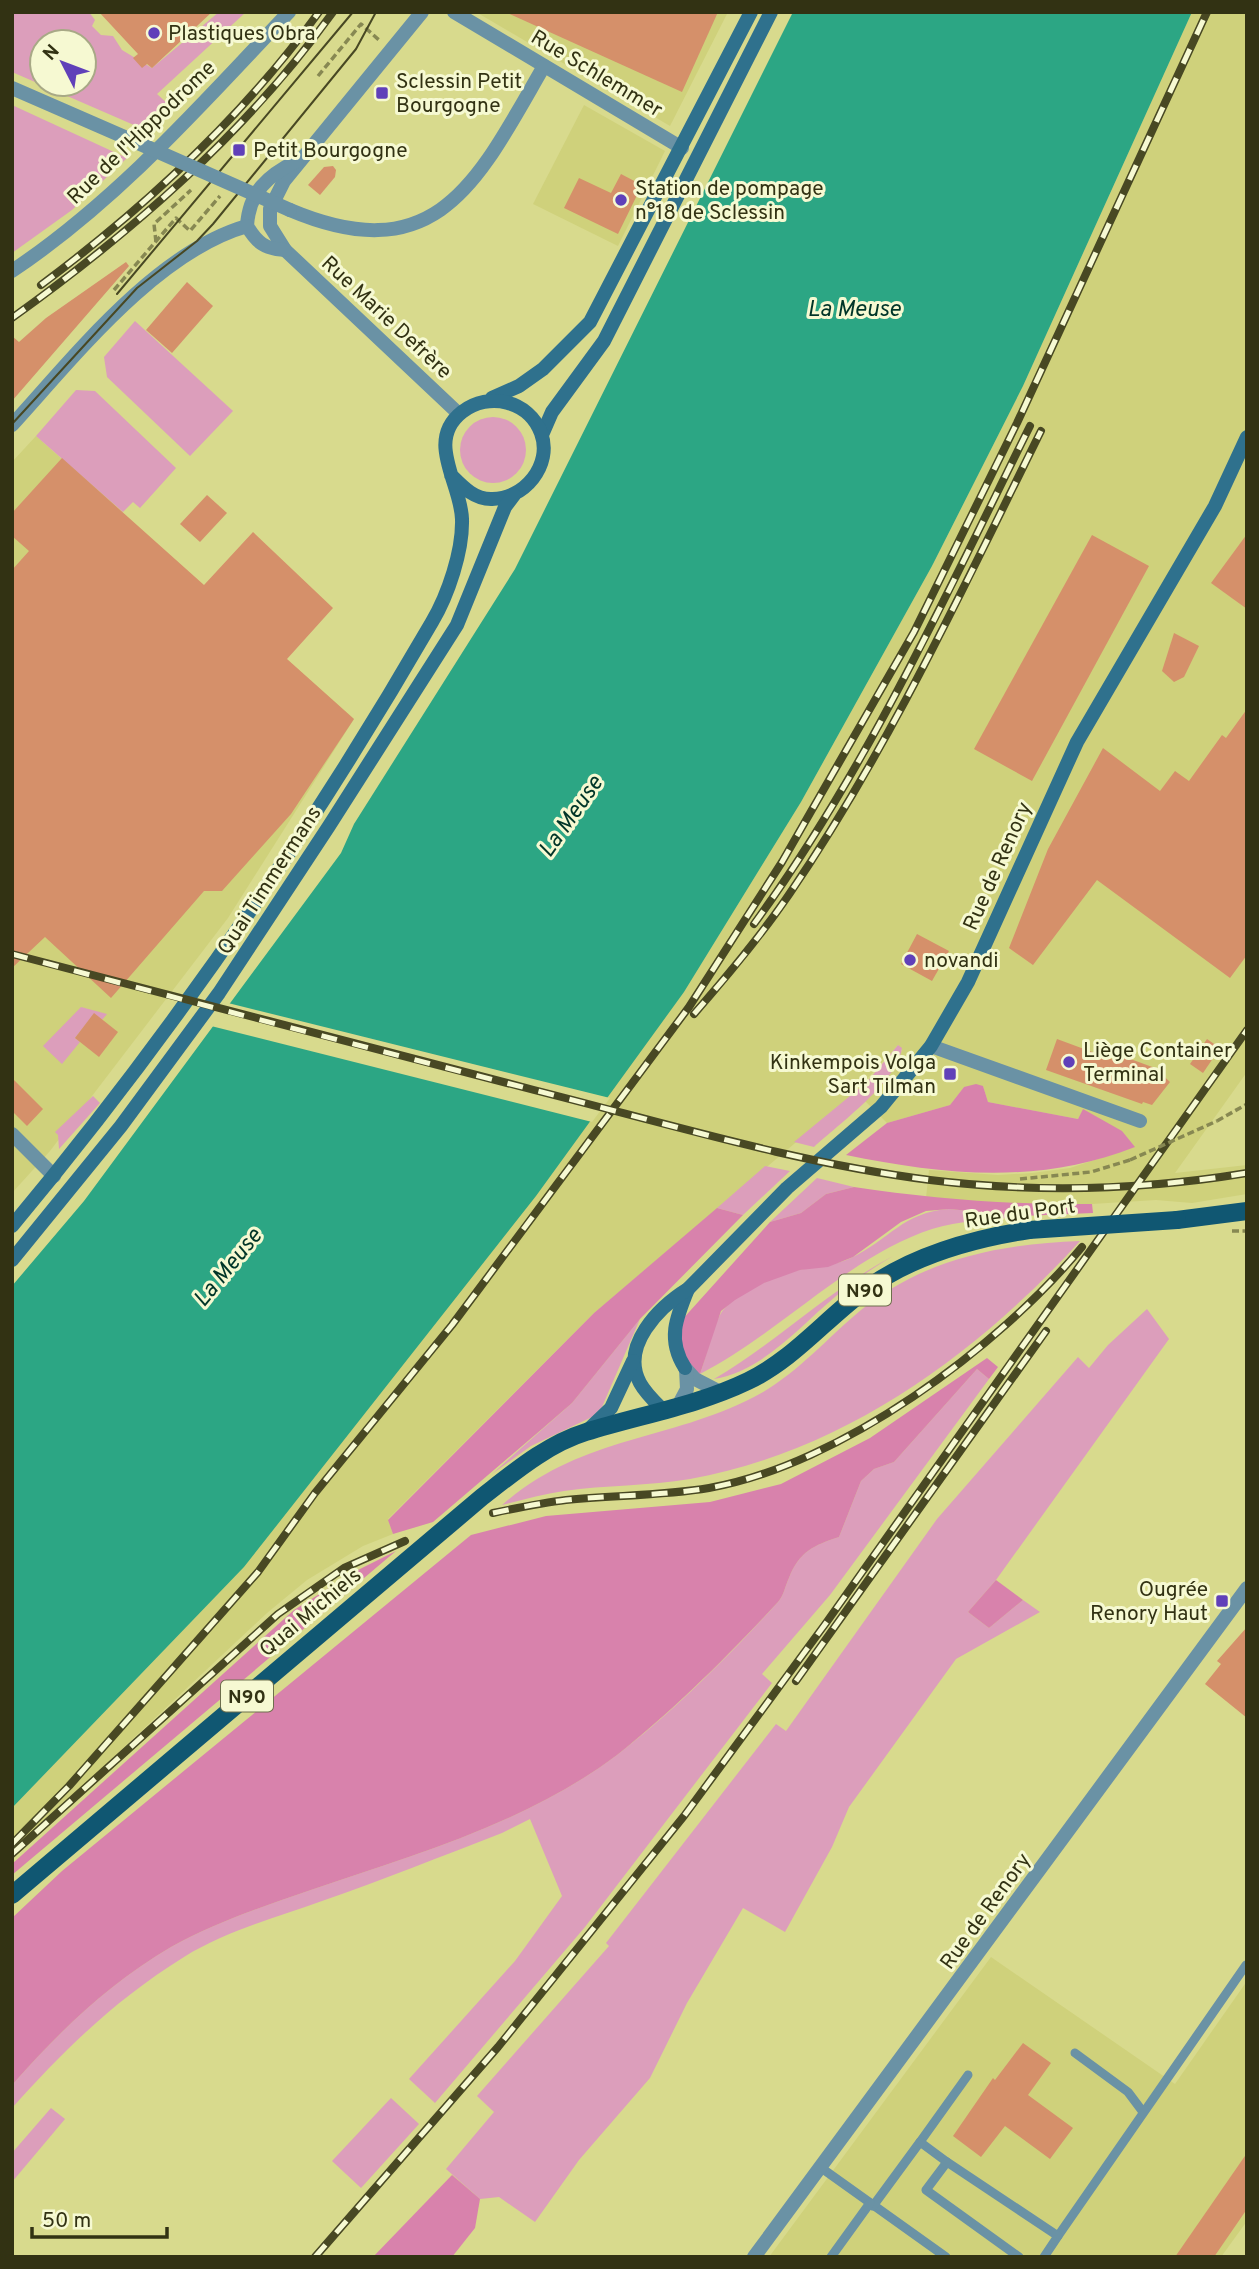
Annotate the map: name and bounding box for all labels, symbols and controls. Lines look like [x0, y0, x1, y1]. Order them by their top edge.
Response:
place label: Plastiques Obra [168, 21, 316, 48]
street label: Rue Schlemmer [525, 24, 667, 124]
marker: Plastiques Obra [146, 25, 162, 41]
north arrow [28, 28, 98, 98]
text: N [38, 40, 65, 66]
street label: Rue de l'Hippodrome [62, 55, 222, 211]
place label: Sclessin Petit Bourgogne [396, 69, 522, 120]
marker: Sclessin Petit Bourgogne [374, 85, 390, 101]
place label: Petit Bourgogne [253, 138, 408, 165]
marker: Petit Bourgogne [231, 142, 247, 158]
place label: Station de pompage n°18 de Sclessin [635, 176, 824, 227]
marker: Station de pompage n°18 de Sclessin [613, 192, 629, 208]
street label: Rue Marie Defrère [315, 251, 457, 386]
water label: La Meuse [807, 296, 902, 325]
water label: La Meuse [533, 770, 611, 864]
street label: Rue de Renory [958, 798, 1039, 935]
street label: Quai Timmermans [212, 801, 328, 960]
place label: novandi [924, 948, 999, 975]
marker: novandi [902, 952, 918, 968]
place label: Liège Container Terminal [1083, 1038, 1232, 1089]
place label: Kinkempois Volga Sart Tilman [770, 1050, 936, 1101]
marker: Liège Container Terminal [1061, 1054, 1077, 1070]
marker: Kinkempois Volga Sart Tilman [942, 1066, 958, 1082]
street label: Rue du Port [963, 1193, 1077, 1236]
water label: La Meuse [188, 1222, 270, 1314]
road number: N90 [839, 1274, 891, 1306]
street label: Quai Michiels [254, 1563, 368, 1664]
place label: Ougrée Renory Haut [1090, 1577, 1208, 1628]
marker: Ougrée Renory Haut [1214, 1593, 1230, 1609]
road number: N90 [221, 1680, 273, 1712]
street label: Rue de Renory [935, 1848, 1038, 1976]
scale bar [32, 2196, 166, 2240]
text: 50 m [42, 2208, 91, 2235]

